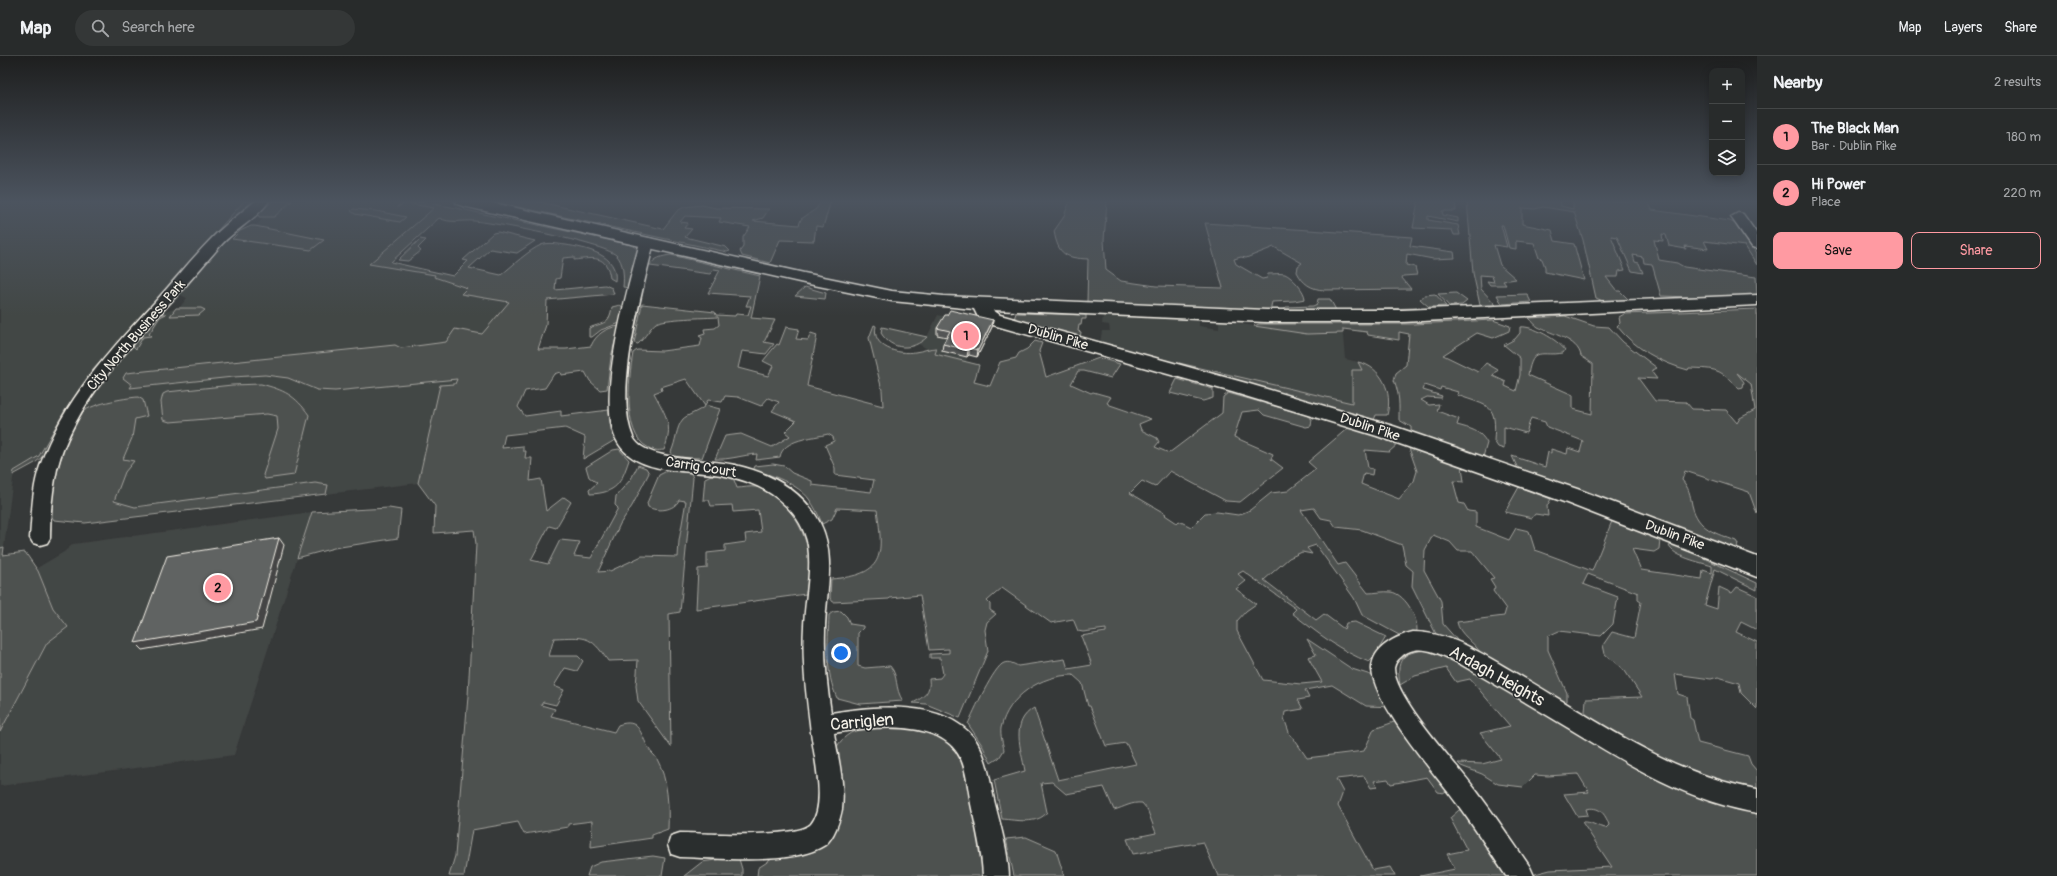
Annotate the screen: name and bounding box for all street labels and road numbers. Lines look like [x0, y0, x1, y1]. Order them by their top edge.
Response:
street label: City North Business Park [83, 276, 189, 394]
street label: Dublin Pike [1026, 320, 1090, 354]
street label: Dublin Pike [1338, 409, 1402, 445]
street label: Carrig Court [664, 453, 738, 481]
street label: Dublin Pike [1643, 516, 1707, 554]
street label: Ardagh Heights [1446, 641, 1549, 711]
street label: Carriglen [829, 709, 895, 735]

